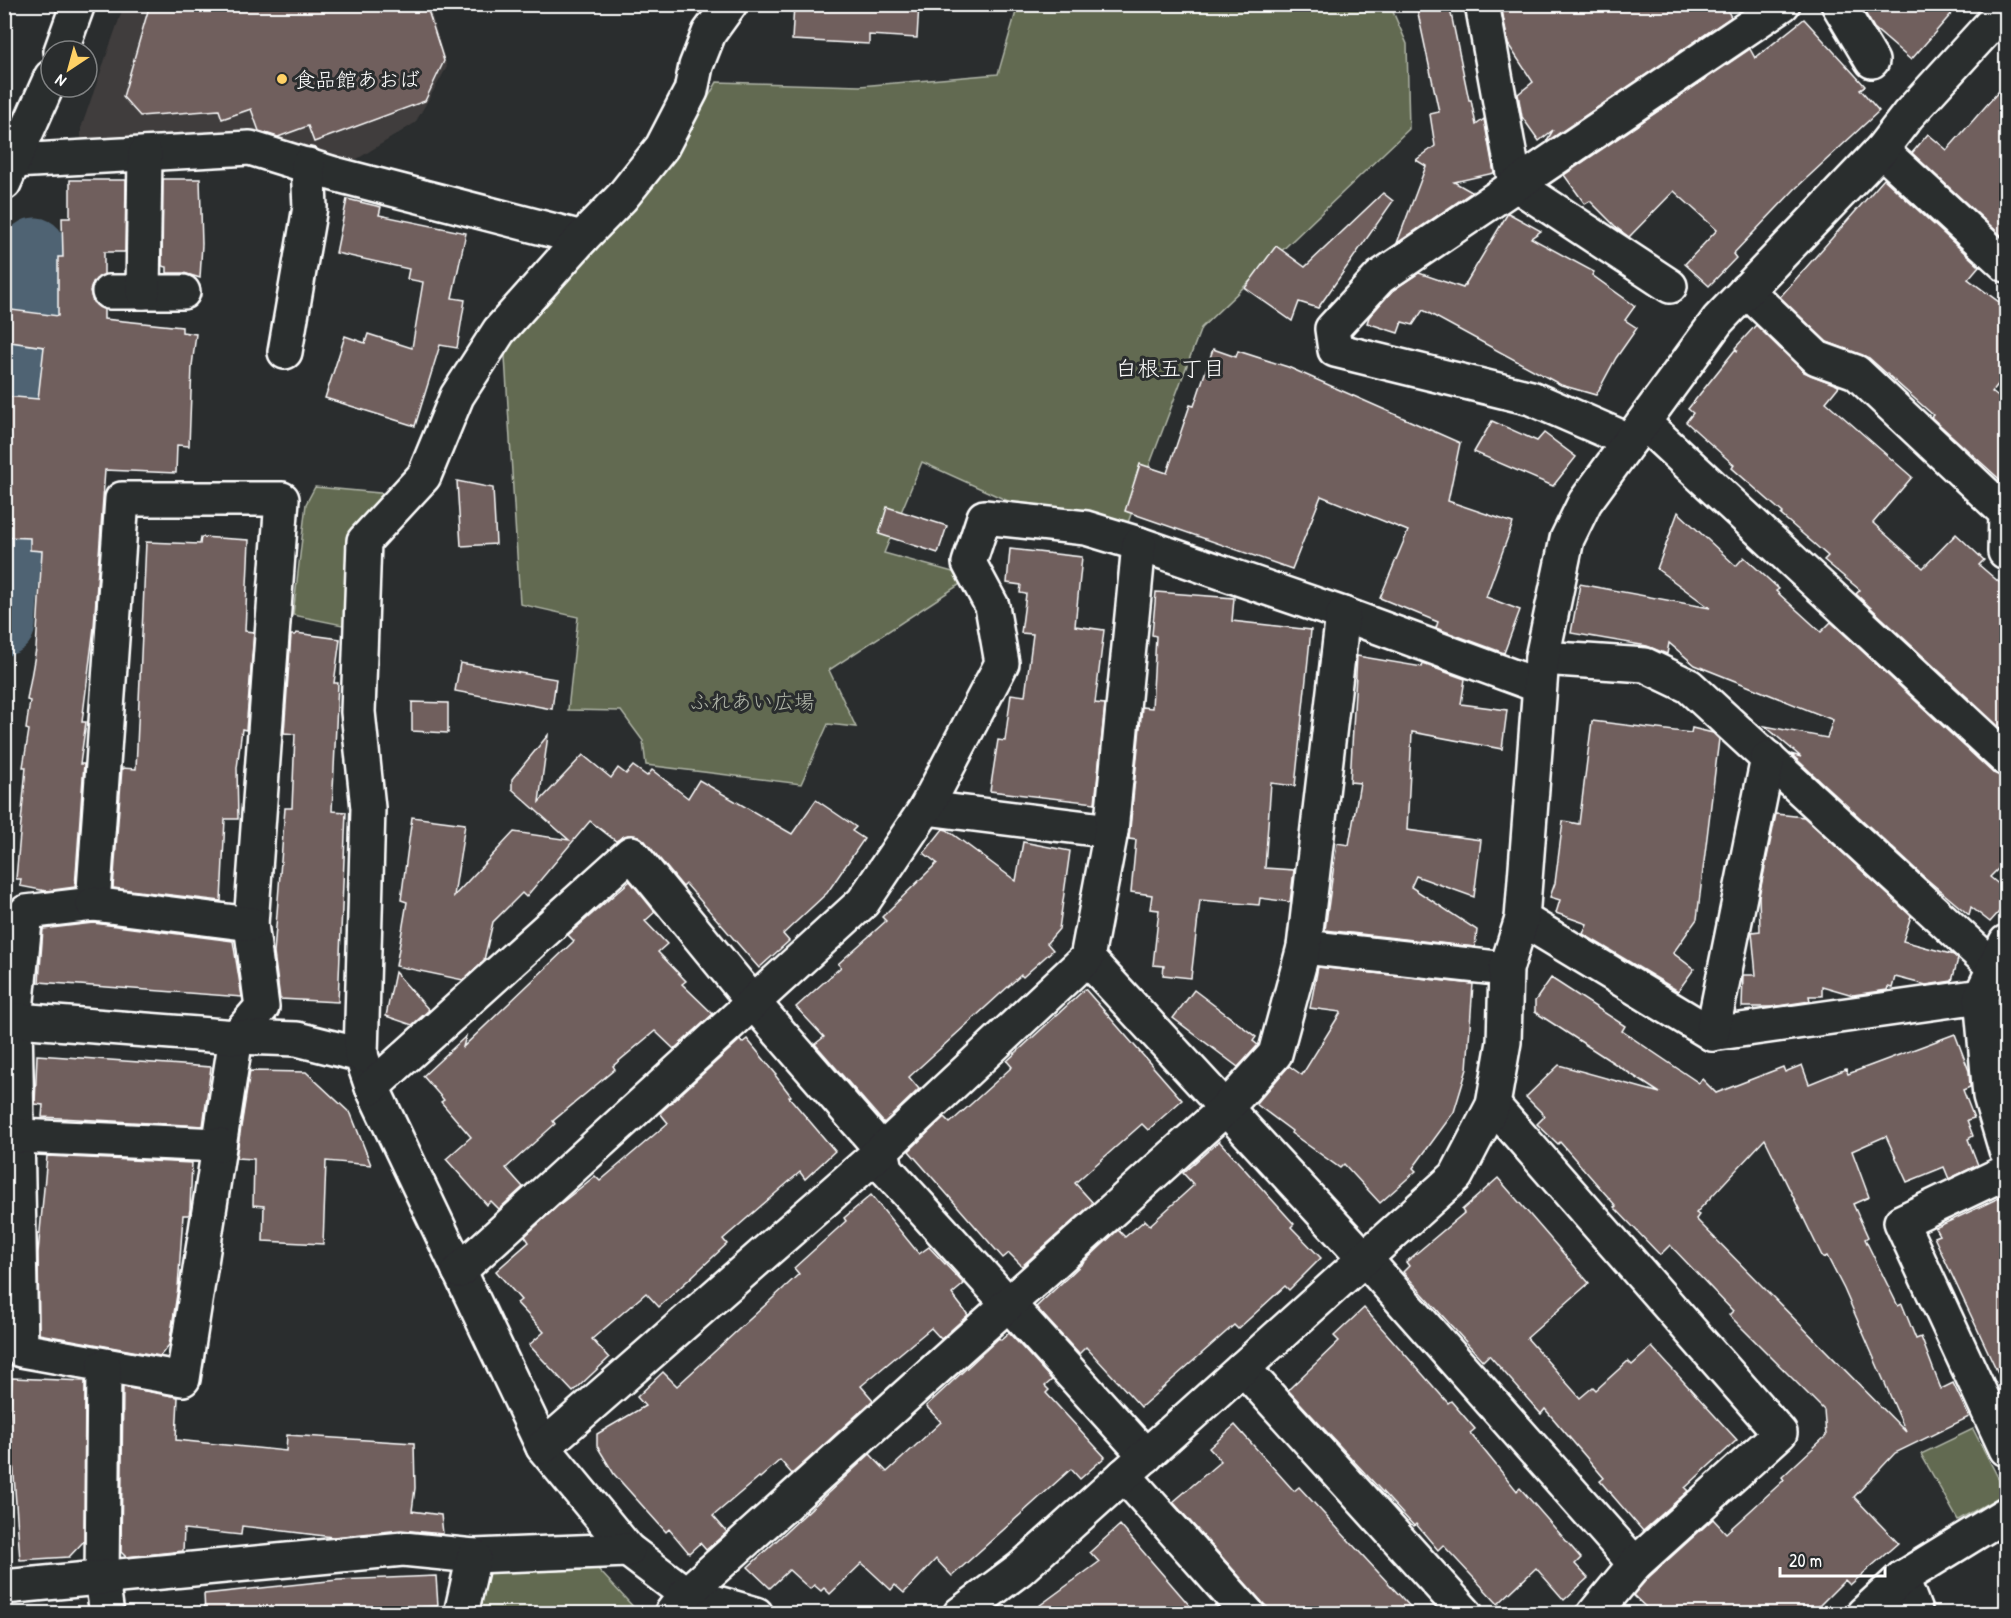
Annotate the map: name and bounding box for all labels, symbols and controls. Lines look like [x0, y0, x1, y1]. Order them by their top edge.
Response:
north arrow [39, 39, 99, 99]
place label: 食品館あおば [294, 65, 420, 94]
text: N [50, 69, 70, 93]
marker: 食品館あおば [275, 72, 289, 86]
district label: 白根五丁目 [1115, 353, 1225, 383]
park label: ふれあい広場 [689, 687, 815, 716]
scale bar [1780, 1540, 1885, 1578]
text: 20 m [1789, 1548, 1822, 1573]

